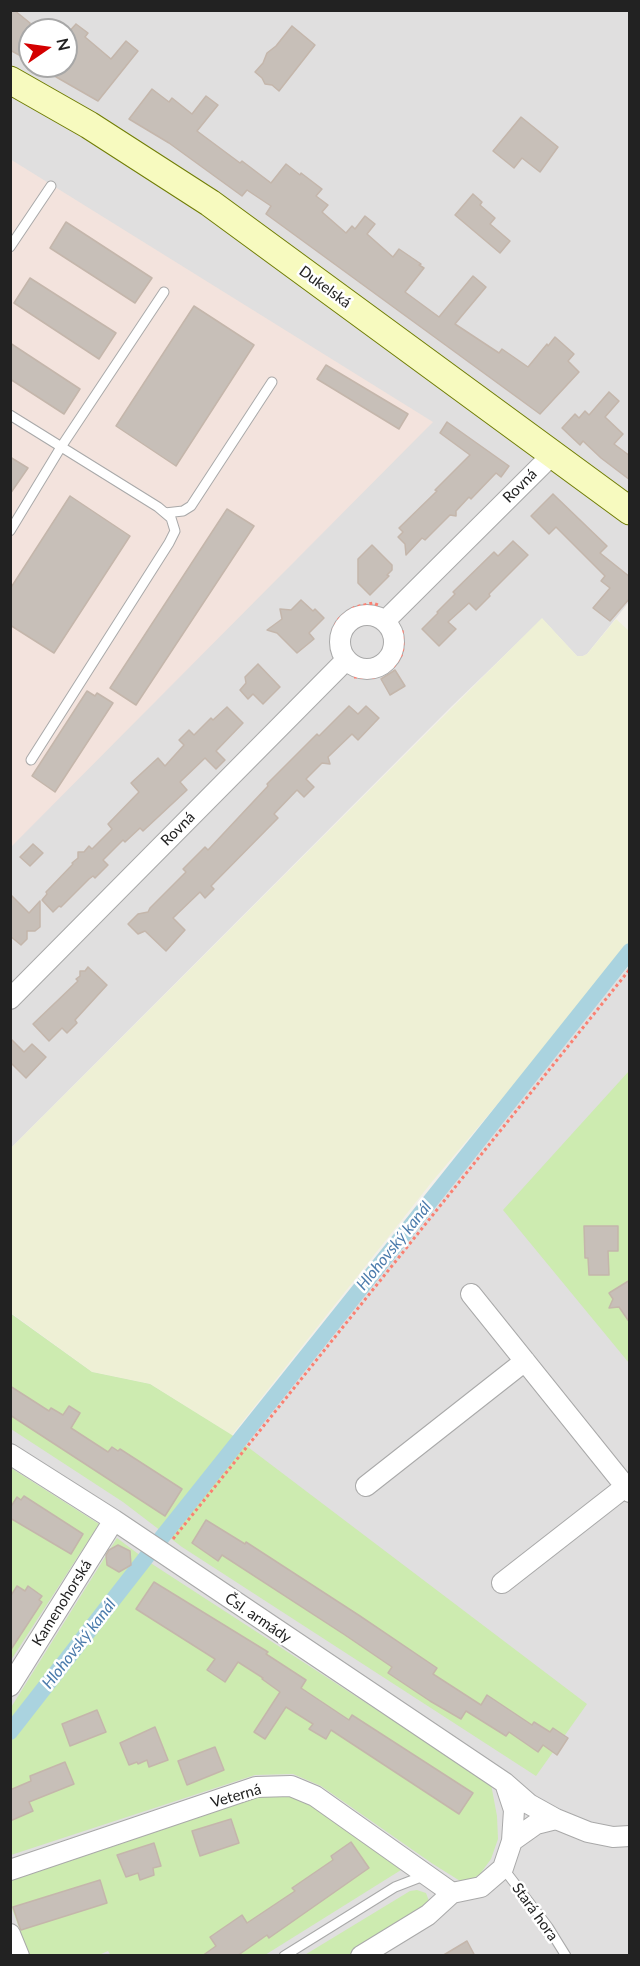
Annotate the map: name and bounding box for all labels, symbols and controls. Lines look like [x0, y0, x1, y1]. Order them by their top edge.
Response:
north arrow [18, 18, 78, 78]
text: N [53, 36, 75, 52]
street label: Dukelská [295, 262, 355, 312]
street label: Rovná [499, 465, 541, 507]
street label: Rovná [157, 808, 199, 850]
water label: Hlohovský kanál [352, 1198, 436, 1294]
street label: Kamenohorská [28, 1557, 96, 1649]
street label: Čsl. armády [221, 1589, 295, 1647]
water label: Hlohovský kanál [38, 1595, 120, 1693]
street label: Veterná [209, 1780, 263, 1812]
street label: Stará hora [508, 1880, 562, 1944]

